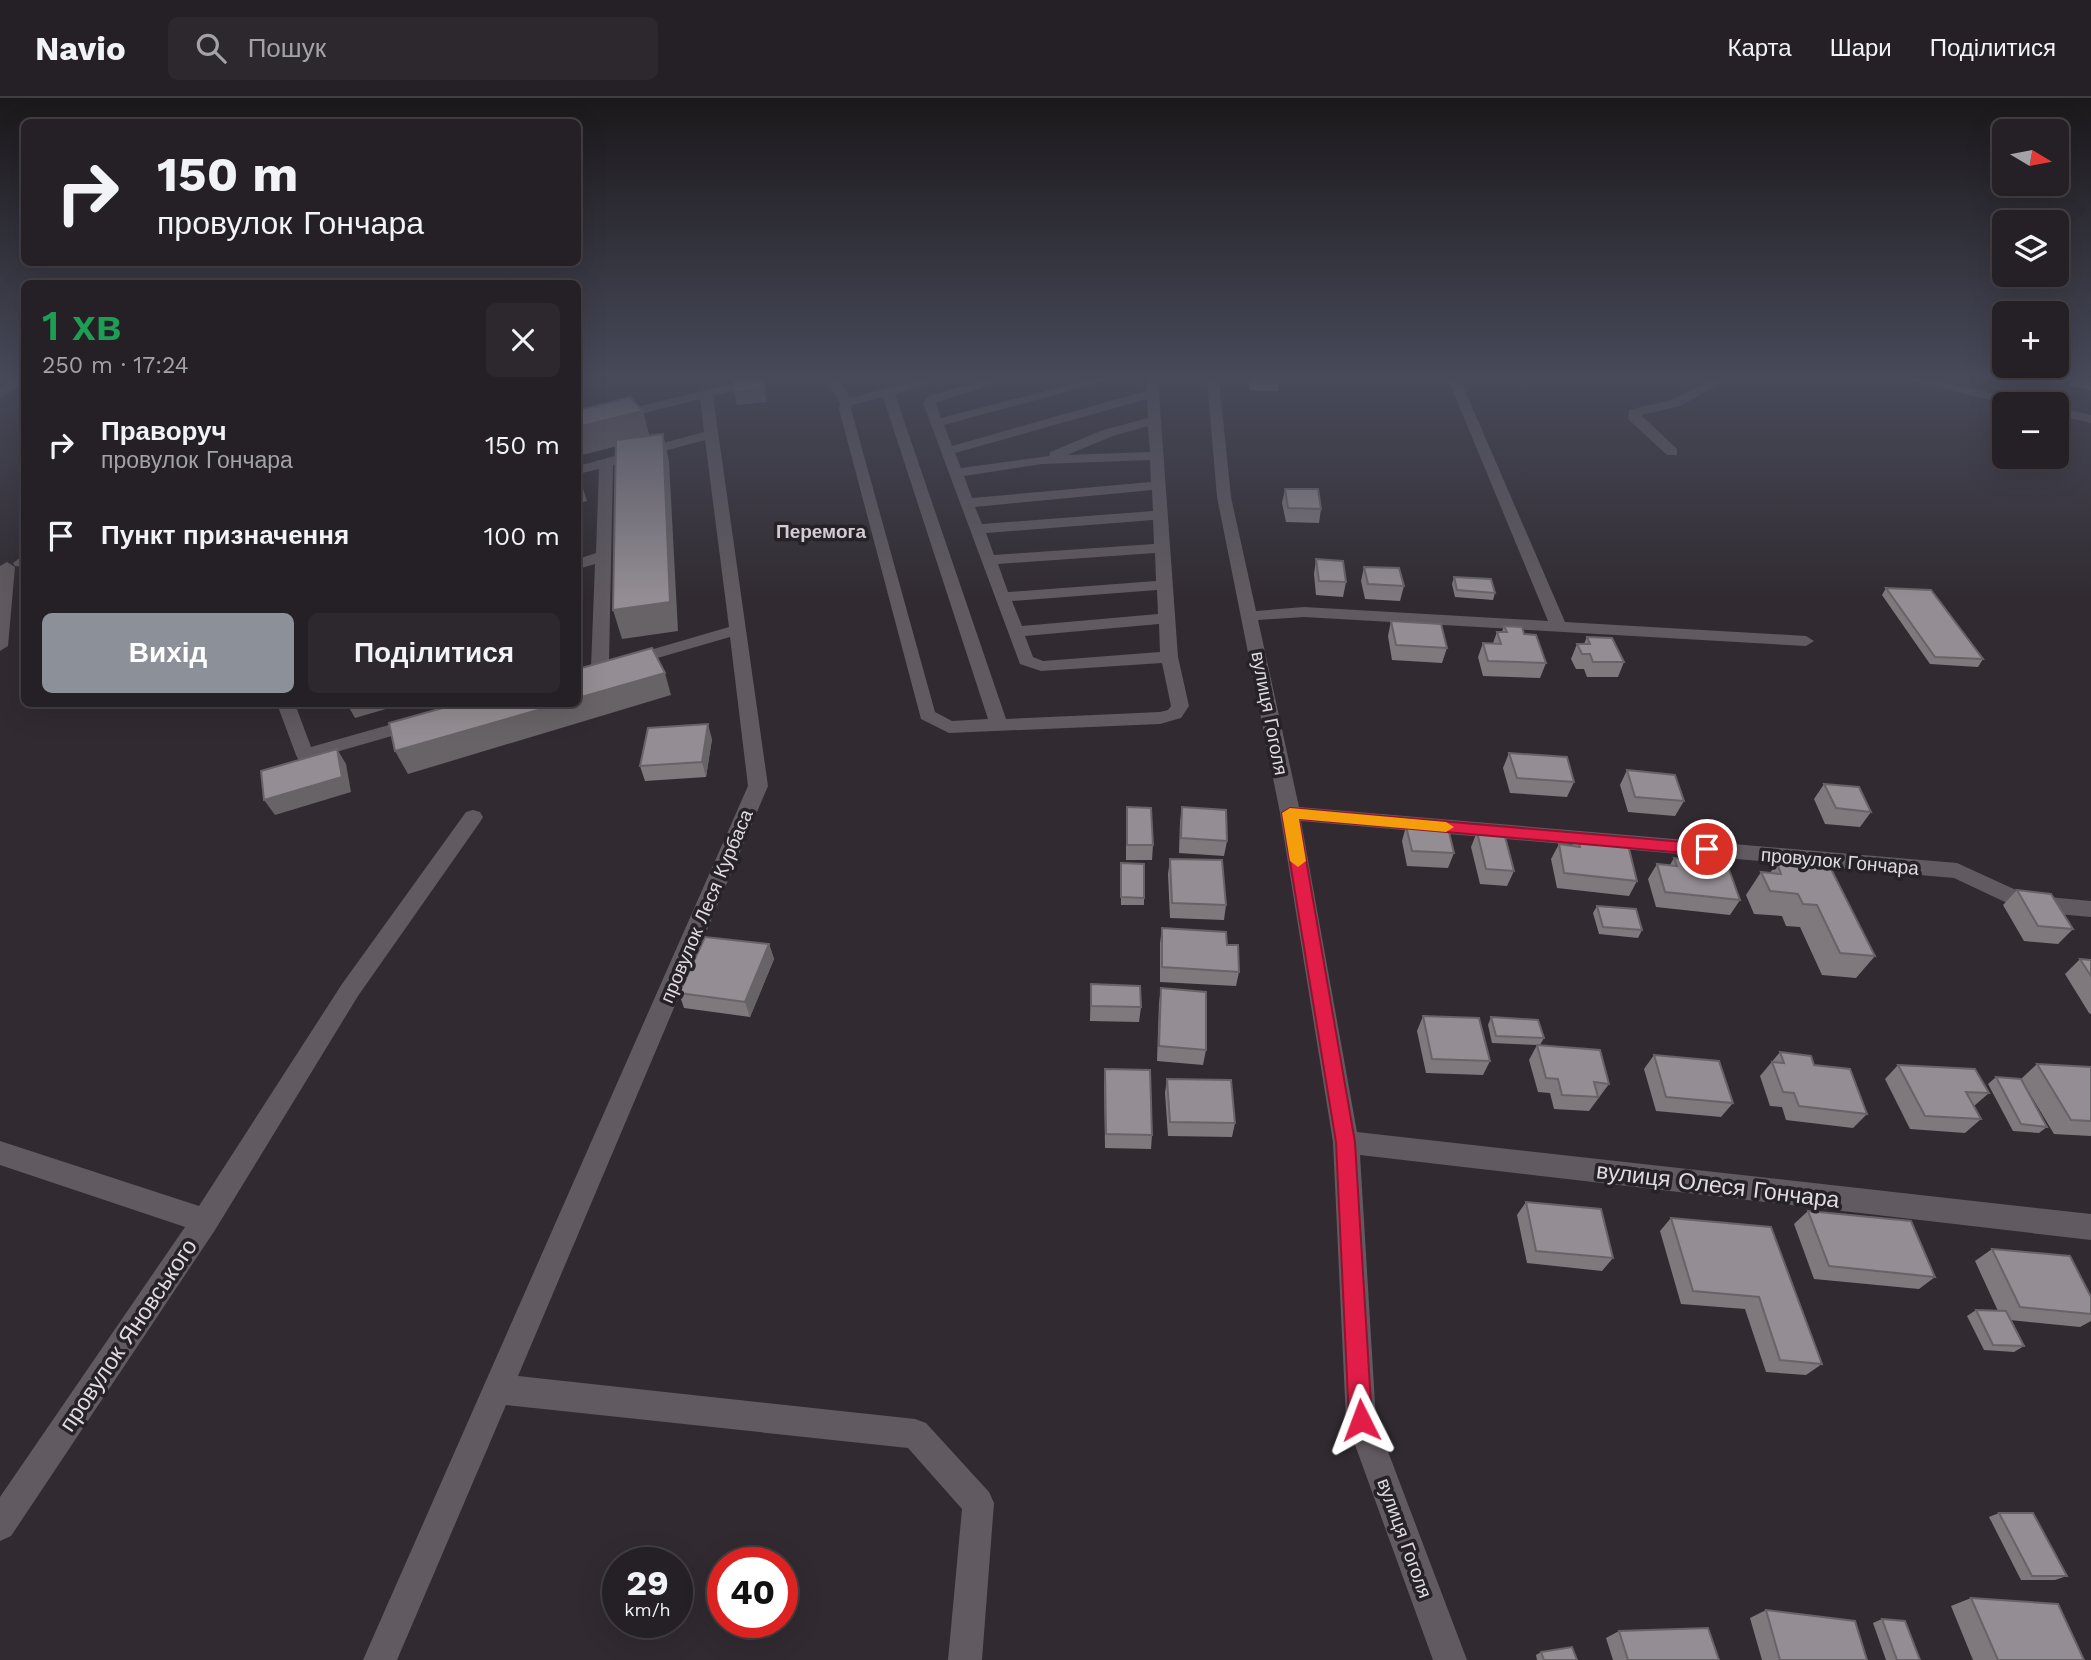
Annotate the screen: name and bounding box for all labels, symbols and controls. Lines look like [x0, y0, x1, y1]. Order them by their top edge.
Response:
search box [168, 17, 658, 80]
text: Navio [35, 29, 126, 68]
icon: search [192, 29, 230, 67]
text: Пошук [248, 33, 326, 63]
text: Карта [1727, 34, 1792, 62]
text: Шари [1830, 34, 1892, 62]
text: Поділитися [1930, 34, 2056, 62]
north arrow [1992, 119, 2068, 196]
map controls [1992, 119, 2069, 469]
text: 150 m [157, 145, 298, 203]
icon: right [42, 147, 133, 238]
text: провулок Гончара [157, 204, 424, 242]
button: layers [1992, 210, 2069, 287]
text: 1 хв [42, 301, 122, 350]
button: + [1992, 301, 2069, 378]
button: close [486, 303, 560, 377]
text: 250 m · 17:24 [42, 352, 189, 379]
button: − [1992, 392, 2069, 469]
text: Праворуч [101, 416, 227, 446]
icon: right [42, 426, 80, 464]
text: 150 m [485, 430, 560, 460]
text: провулок Гончара [101, 447, 293, 474]
icon: arrive [42, 517, 80, 555]
text: Пункт призначення [101, 520, 349, 550]
district label: Перемога [776, 520, 866, 543]
text: 100 m [484, 521, 560, 551]
button: Вихід [42, 613, 294, 693]
button: Поділитися [308, 613, 560, 693]
street label: вулиця Гоголя [1246, 649, 1293, 777]
street label: провулок Леся Курбаса [655, 806, 758, 1006]
pin [1677, 819, 1737, 879]
icon: arrive [1688, 830, 1726, 868]
street label: провулок Гончара [1760, 843, 1920, 880]
street label: вулиця Олеся Гончара [1595, 1157, 1841, 1214]
street label: провулок Яновського [54, 1234, 203, 1437]
position arrow [1324, 1383, 1398, 1457]
street label: вулиця Гоголя [1372, 1475, 1437, 1601]
speed limit sign: 40 [707, 1547, 798, 1638]
text: 29 [626, 1562, 669, 1604]
text: km/h [624, 1599, 671, 1620]

